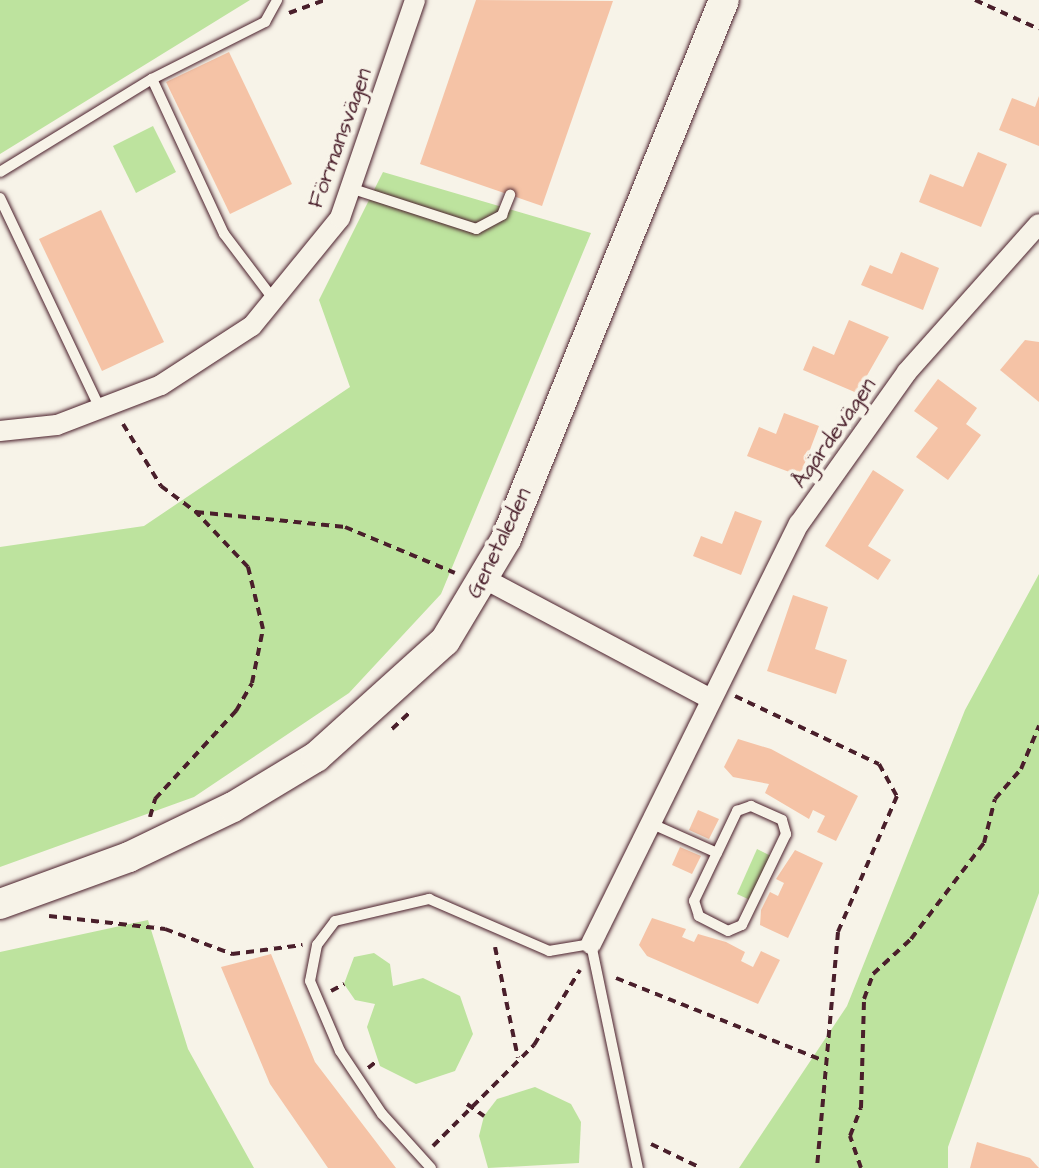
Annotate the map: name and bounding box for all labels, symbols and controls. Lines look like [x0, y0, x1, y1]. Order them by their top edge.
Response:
street label: Förmansvägen [302, 64, 378, 212]
street label: Ågärdevägen [786, 373, 882, 493]
street label: Genetaleden [461, 483, 537, 603]

